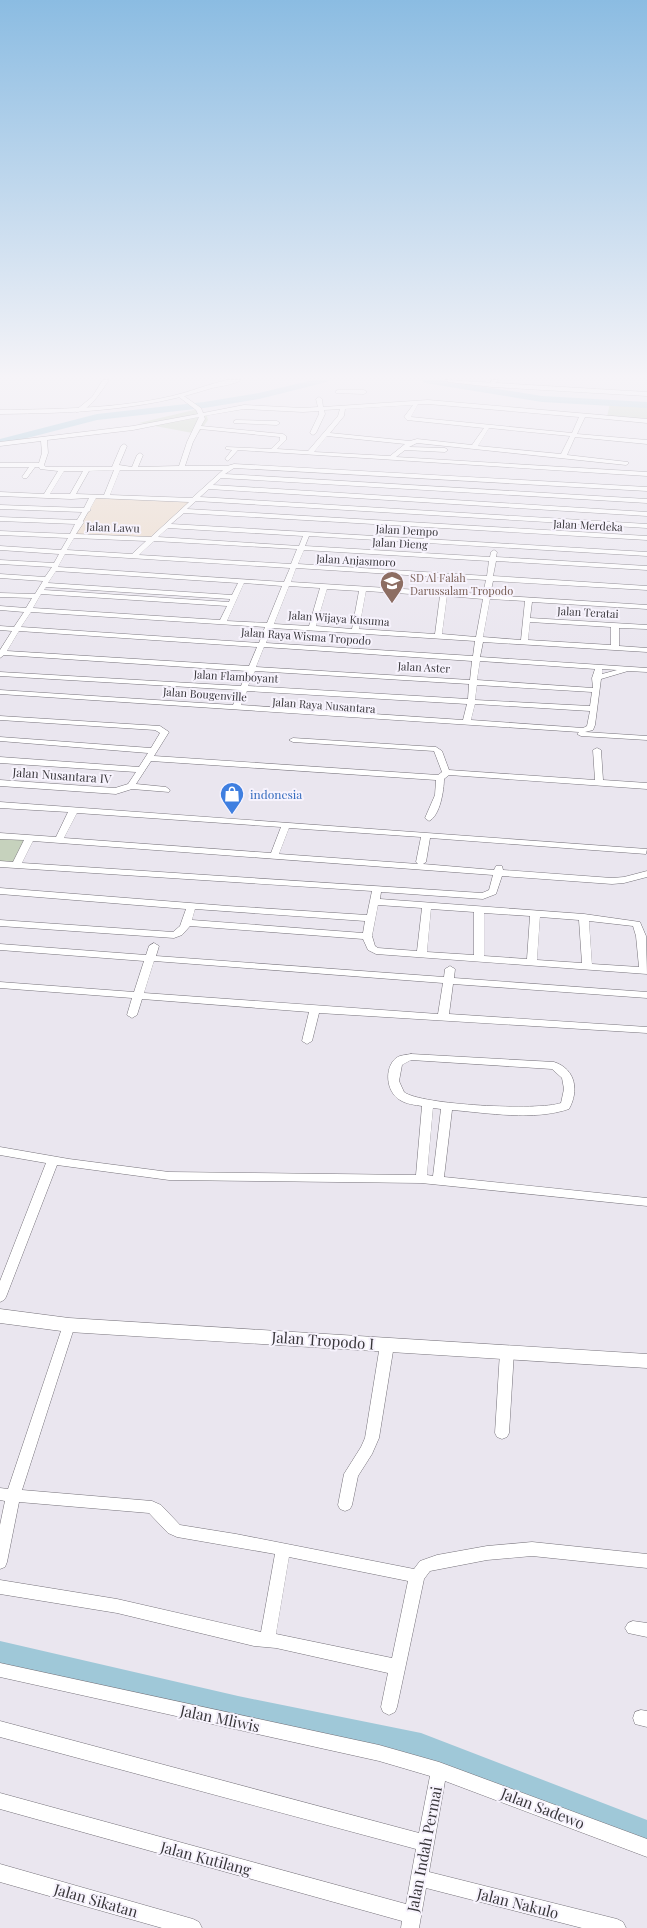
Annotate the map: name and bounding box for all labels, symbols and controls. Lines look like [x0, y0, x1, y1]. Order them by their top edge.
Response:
street label: Jalan Merdeka [552, 516, 624, 534]
street label: Jalan Lawu [85, 519, 141, 535]
street label: Jalan Dempo [374, 521, 439, 539]
street label: Jalan Dieng [371, 534, 428, 552]
street label: Jalan Anjasmoro [315, 550, 396, 570]
school or university icon: SD Al Falah Darussalam Tropodo [379, 570, 405, 604]
place label: SD Al Falah Darussalam Tropodo [410, 570, 513, 598]
street label: Jalan Teratai [556, 603, 619, 621]
street label: Jalan Wijaya Kusuma [287, 607, 391, 629]
street label: Jalan Raya Wisma Tropodo [239, 624, 372, 648]
street label: Jalan Aster [396, 658, 451, 676]
street label: Jalan Flamboyant [192, 666, 279, 686]
street label: Jalan Bougenville [162, 684, 248, 704]
street label: Jalan Raya Nusantara [271, 694, 377, 716]
street label: Jalan Nusantara IV [11, 763, 112, 786]
shop icon: indonesia [219, 781, 245, 815]
place label: indonesia [250, 786, 302, 802]
street label: Jalan Tropodo I [270, 1326, 375, 1354]
street label: Jalan Mliwis [177, 1700, 262, 1736]
street label: Jalan Sadewo [497, 1783, 588, 1833]
street label: Jalan Indah Permai [402, 1784, 446, 1914]
street label: Jalan Kutilang [157, 1836, 254, 1880]
street label: Jalan Sikatan [51, 1878, 140, 1922]
street label: Jalan Nakulo [474, 1883, 561, 1923]

